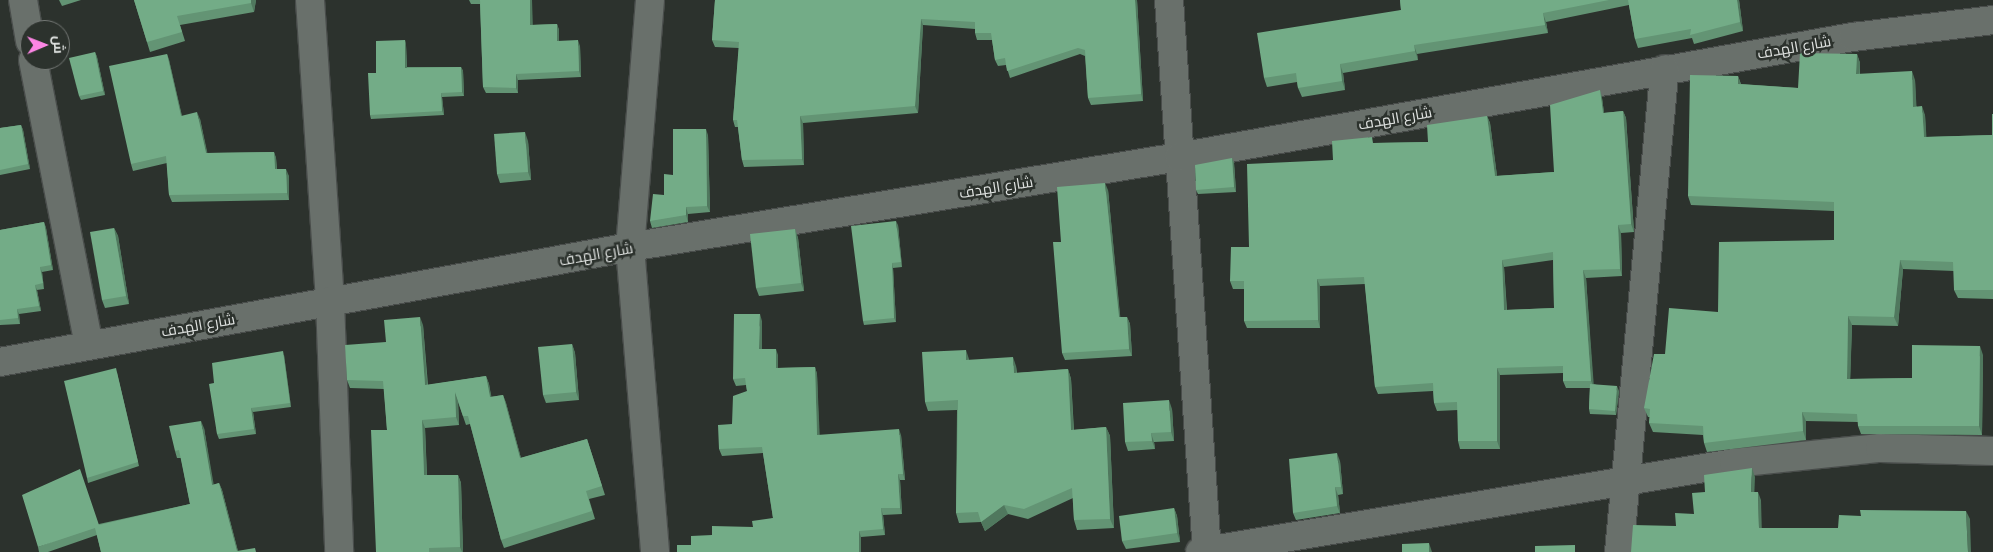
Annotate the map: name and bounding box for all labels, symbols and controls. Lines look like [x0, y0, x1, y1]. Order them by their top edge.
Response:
north arrow [20, 20, 70, 70]
street label: شارع الهدف [1756, 32, 1832, 62]
text: ش [50, 36, 68, 54]
street label: شارع الهدف [1357, 103, 1433, 133]
street label: شارع الهدف [958, 172, 1034, 202]
street label: شارع الهدف [558, 239, 634, 269]
street label: شارع الهدف [160, 310, 236, 340]

